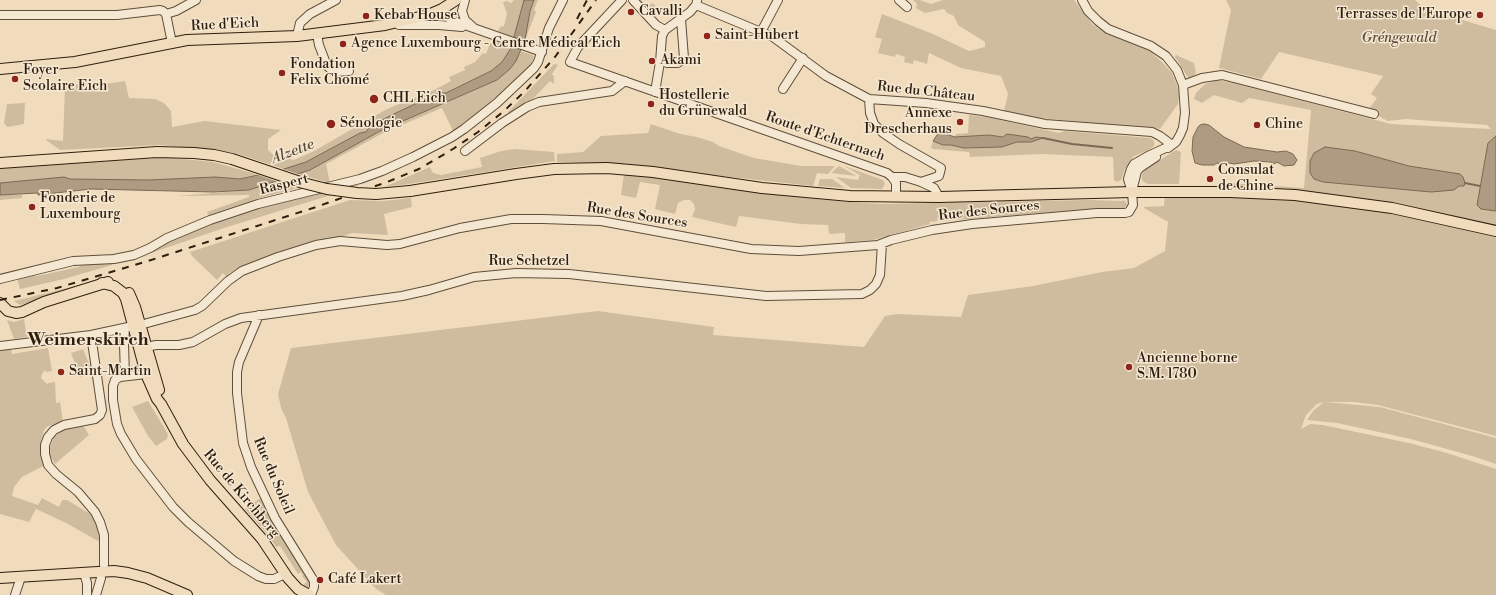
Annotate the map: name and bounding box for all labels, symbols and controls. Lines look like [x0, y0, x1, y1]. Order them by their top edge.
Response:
place label: Cavalli [639, 4, 682, 20]
marker: Cavalli [626, 7, 636, 17]
place label: Terrasses de l'Europe [1337, 7, 1472, 23]
place label: Kebab House [374, 8, 457, 24]
marker: Terrasses de l'Europe [1475, 10, 1485, 20]
marker: Kebab House [361, 11, 371, 21]
street label: Rue d'Eich [190, 15, 260, 35]
place label: Saint-Hubert [715, 28, 799, 44]
marker: Saint-Hubert [702, 31, 712, 41]
park label: Gréngewald [1362, 31, 1436, 47]
place label: Agence Luxembourg - Centre Médical Eich [351, 36, 621, 52]
marker: Agence Luxembourg - Centre Médical Eich [338, 39, 348, 49]
place label: Akami [660, 53, 701, 69]
marker: Akami [647, 56, 657, 66]
place label: Fondation Felix Chomé [290, 57, 369, 90]
place label: Foyer Scolaire Eich [23, 63, 107, 96]
marker: Fondation Felix Chomé [277, 68, 287, 78]
marker: Foyer Scolaire Eich [10, 74, 20, 84]
street label: Rue du Château [876, 79, 976, 105]
place label: Hostellerie du Grünewald [659, 88, 747, 120]
place label: CHL Eich [383, 91, 446, 107]
marker: CHL Eich [368, 93, 380, 105]
marker: Hostellerie du Grünewald [646, 99, 656, 109]
place label: Annexe Drescherhaus [864, 106, 952, 138]
street label: Route d'Echternach [763, 109, 887, 165]
place label: Sénologie [340, 116, 402, 132]
marker: Annexe Drescherhaus [955, 117, 965, 127]
place label: Chine [1265, 117, 1303, 133]
marker: Sénologie [325, 118, 337, 130]
marker: Chine [1252, 120, 1262, 130]
water label: Alzette [269, 136, 317, 168]
place label: Consulat de Chine [1218, 163, 1274, 196]
street label: Raspert [258, 171, 310, 199]
marker: Consulat de Chine [1205, 174, 1215, 184]
place label: Fonderie de Luxembourg [40, 191, 120, 224]
street label: Rue des Sources [938, 197, 1040, 225]
street label: Rue des Sources [585, 200, 689, 232]
marker: Fonderie de Luxembourg [27, 202, 37, 212]
street label: Rue Schetzel [489, 254, 569, 270]
district label: Weimerskirch [27, 330, 149, 352]
place label: Ancienne borne S.M. 1780 [1137, 351, 1238, 384]
marker: Ancienne borne S.M. 1780 [1124, 362, 1134, 372]
place label: Saint-Martin [69, 364, 151, 380]
marker: Saint-Martin [56, 367, 66, 377]
street label: Rue du Soleil [249, 435, 297, 517]
street label: Rue de Kirchberg [199, 447, 283, 541]
place label: Café Lakert [328, 572, 401, 588]
marker: Café Lakert [315, 575, 325, 585]

